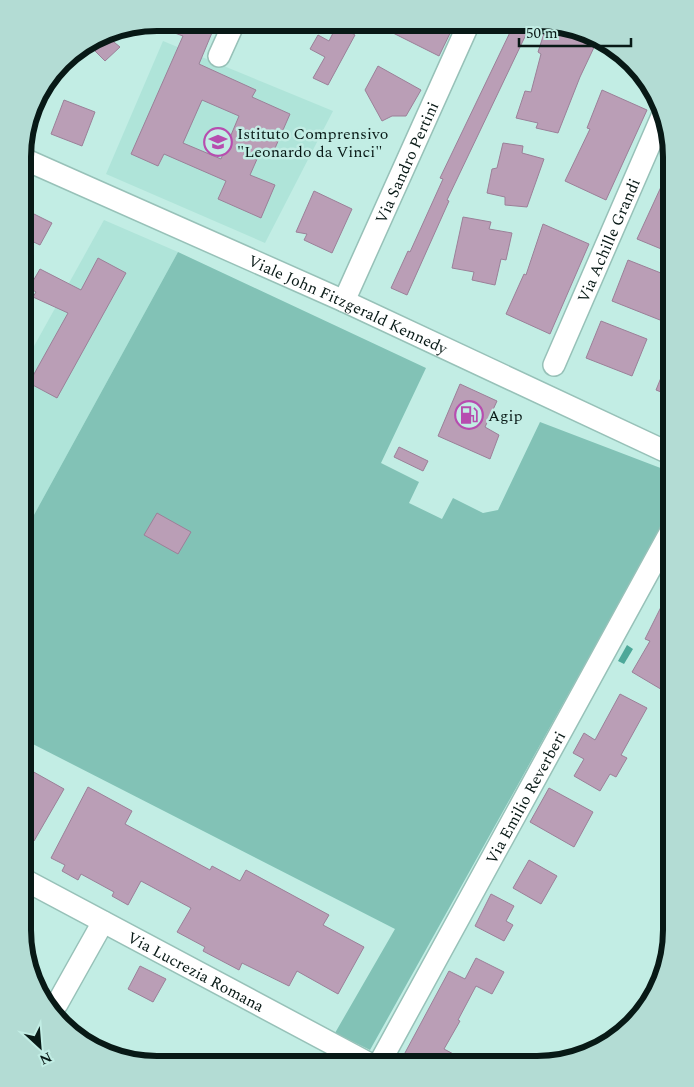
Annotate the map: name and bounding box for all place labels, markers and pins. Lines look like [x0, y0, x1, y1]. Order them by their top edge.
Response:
place label: Istituto Comprensivo "Leonardo da Vinci" [237, 122, 388, 164]
school or university icon: Istituto Comprensivo "Leonardo da Vinci" [203, 127, 233, 157]
fuel station icon: Agip [454, 400, 484, 430]
place label: Agip [488, 404, 523, 428]

